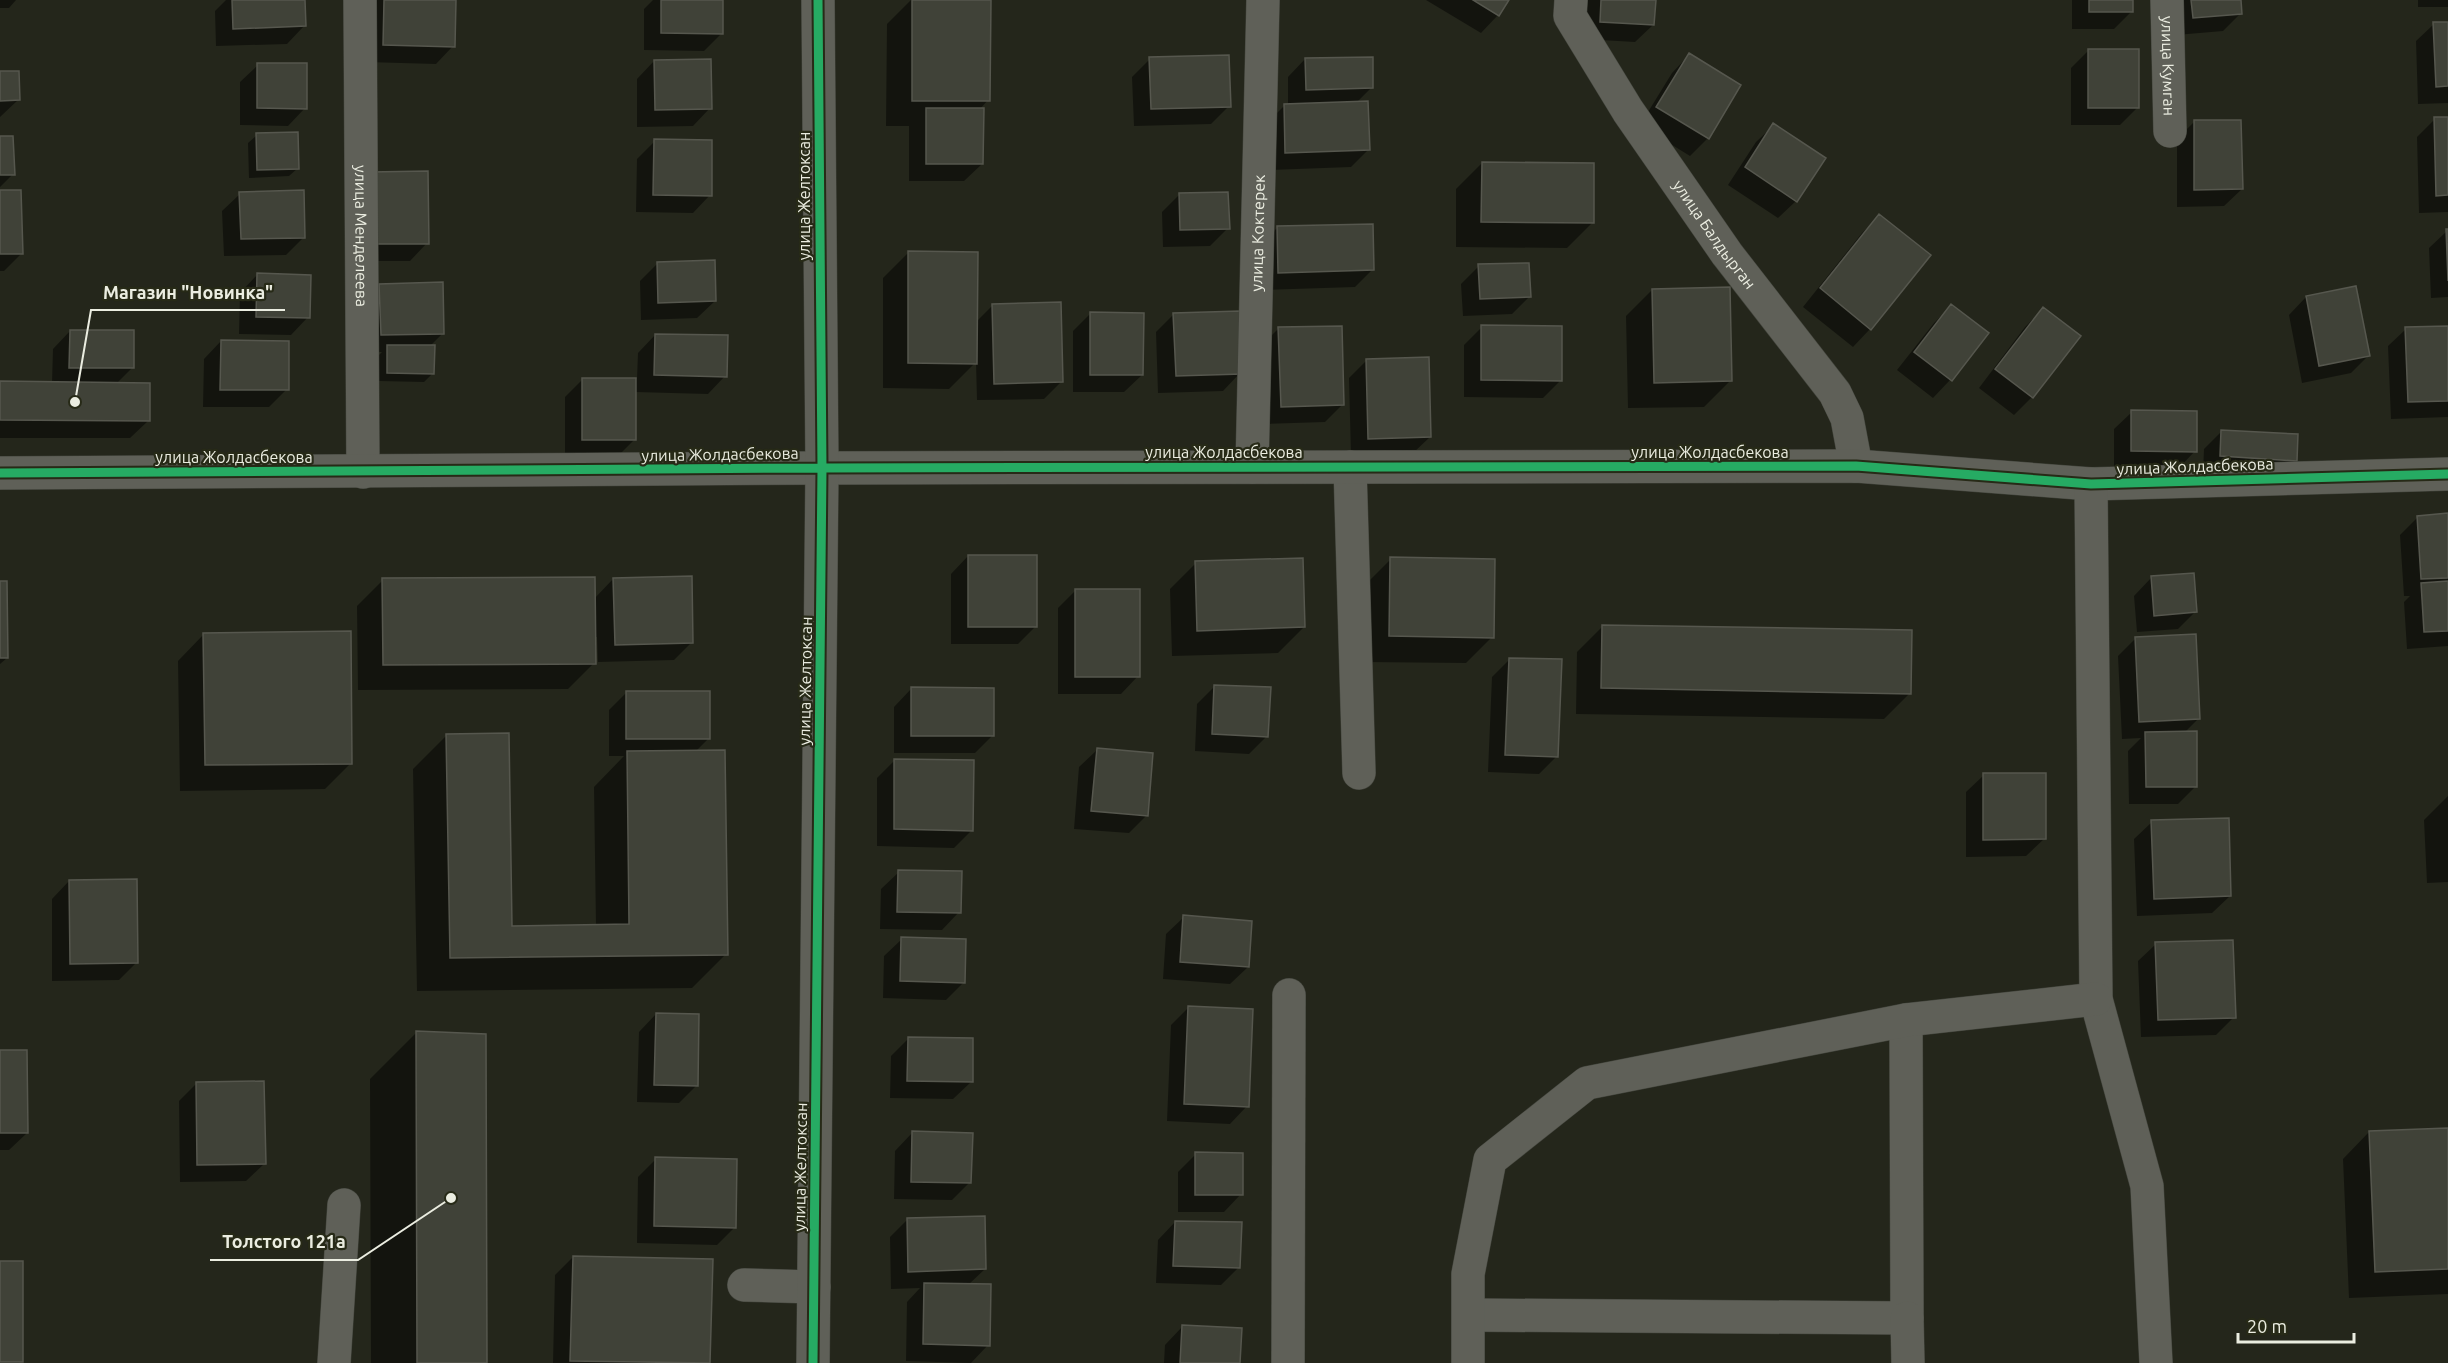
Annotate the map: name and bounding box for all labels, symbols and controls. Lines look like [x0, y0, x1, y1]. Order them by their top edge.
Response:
street label: улица Кумган [2158, 16, 2179, 116]
street label: улица Желтоксан [795, 132, 813, 260]
street label: улица Менделеева [352, 165, 371, 307]
street label: улица Коктерек [1247, 174, 1268, 292]
street label: улица Балдырган [1669, 176, 1760, 292]
callout: Магазин "Новинка" [91, 274, 285, 310]
text: Магазин "Новинка" [103, 282, 273, 302]
street label: улица Жолдасбекова [1145, 443, 1303, 461]
street label: улица Жолдасбекова [1631, 443, 1789, 461]
street label: улица Жолдасбекова [641, 444, 799, 464]
street label: улица Жолдасбекова [155, 448, 313, 466]
street label: улица Жолдасбекова [2116, 454, 2274, 478]
street label: улица Желтоксан [795, 616, 815, 746]
street label: улица Желтоксан [790, 1102, 810, 1232]
callout: Толстого 121а [210, 1224, 358, 1260]
text: Толстого 121а [222, 1231, 346, 1251]
scale bar [2238, 1306, 2354, 1344]
text: 20 m [2247, 1316, 2287, 1336]

